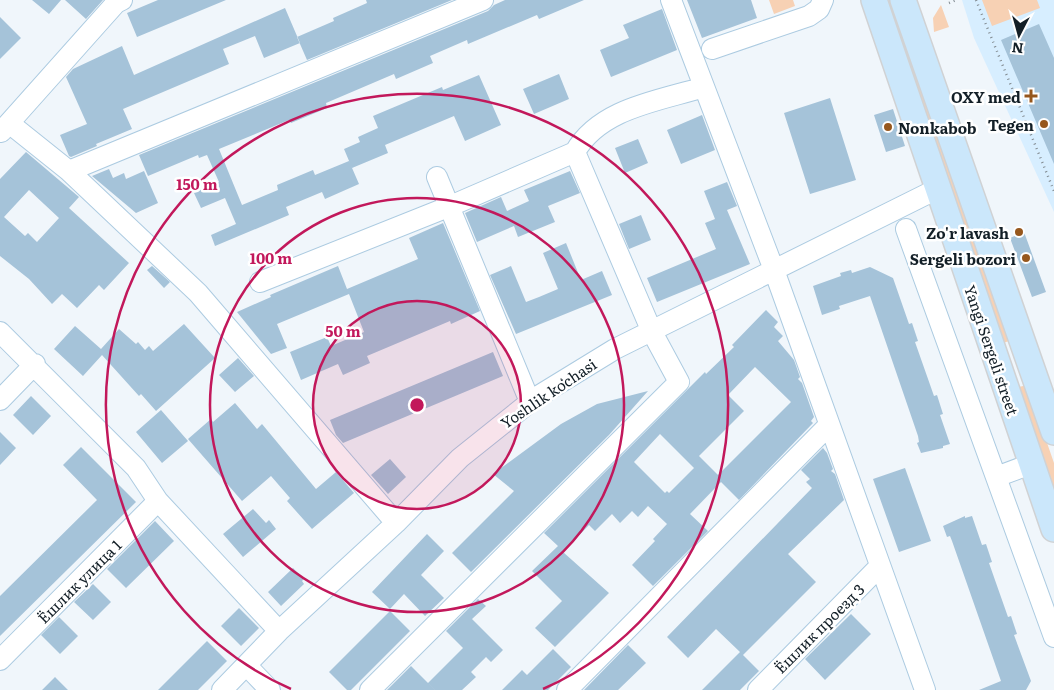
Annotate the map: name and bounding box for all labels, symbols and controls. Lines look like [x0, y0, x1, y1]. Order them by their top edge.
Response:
north arrow [994, 10, 1044, 60]
text: N [1010, 38, 1024, 59]
place label: OXY med [951, 85, 1021, 108]
marker: OXY med [1025, 90, 1037, 102]
place label: Tegen [988, 113, 1035, 136]
place label: Nonkabob [898, 116, 977, 139]
marker: Tegen [1038, 118, 1050, 130]
marker: Nonkabob [882, 121, 894, 133]
text: 150 m [176, 172, 218, 195]
place label: Zo'r lavash [926, 221, 1009, 244]
marker: Zo'r lavash [1013, 226, 1025, 238]
text: 100 m [250, 246, 292, 269]
place label: Sergeli bozori [910, 247, 1017, 270]
marker: Sergeli bozori [1020, 252, 1032, 264]
street label: Yangi Sergeli street [959, 282, 1025, 418]
text: 50 m [325, 319, 361, 342]
street label: Yoshlik koʻchasi [495, 352, 601, 434]
centre of rings [408, 396, 426, 414]
street label: Ёшлик улица 1 [32, 534, 126, 628]
street label: Ёшлик проезд 3 [769, 578, 869, 678]

